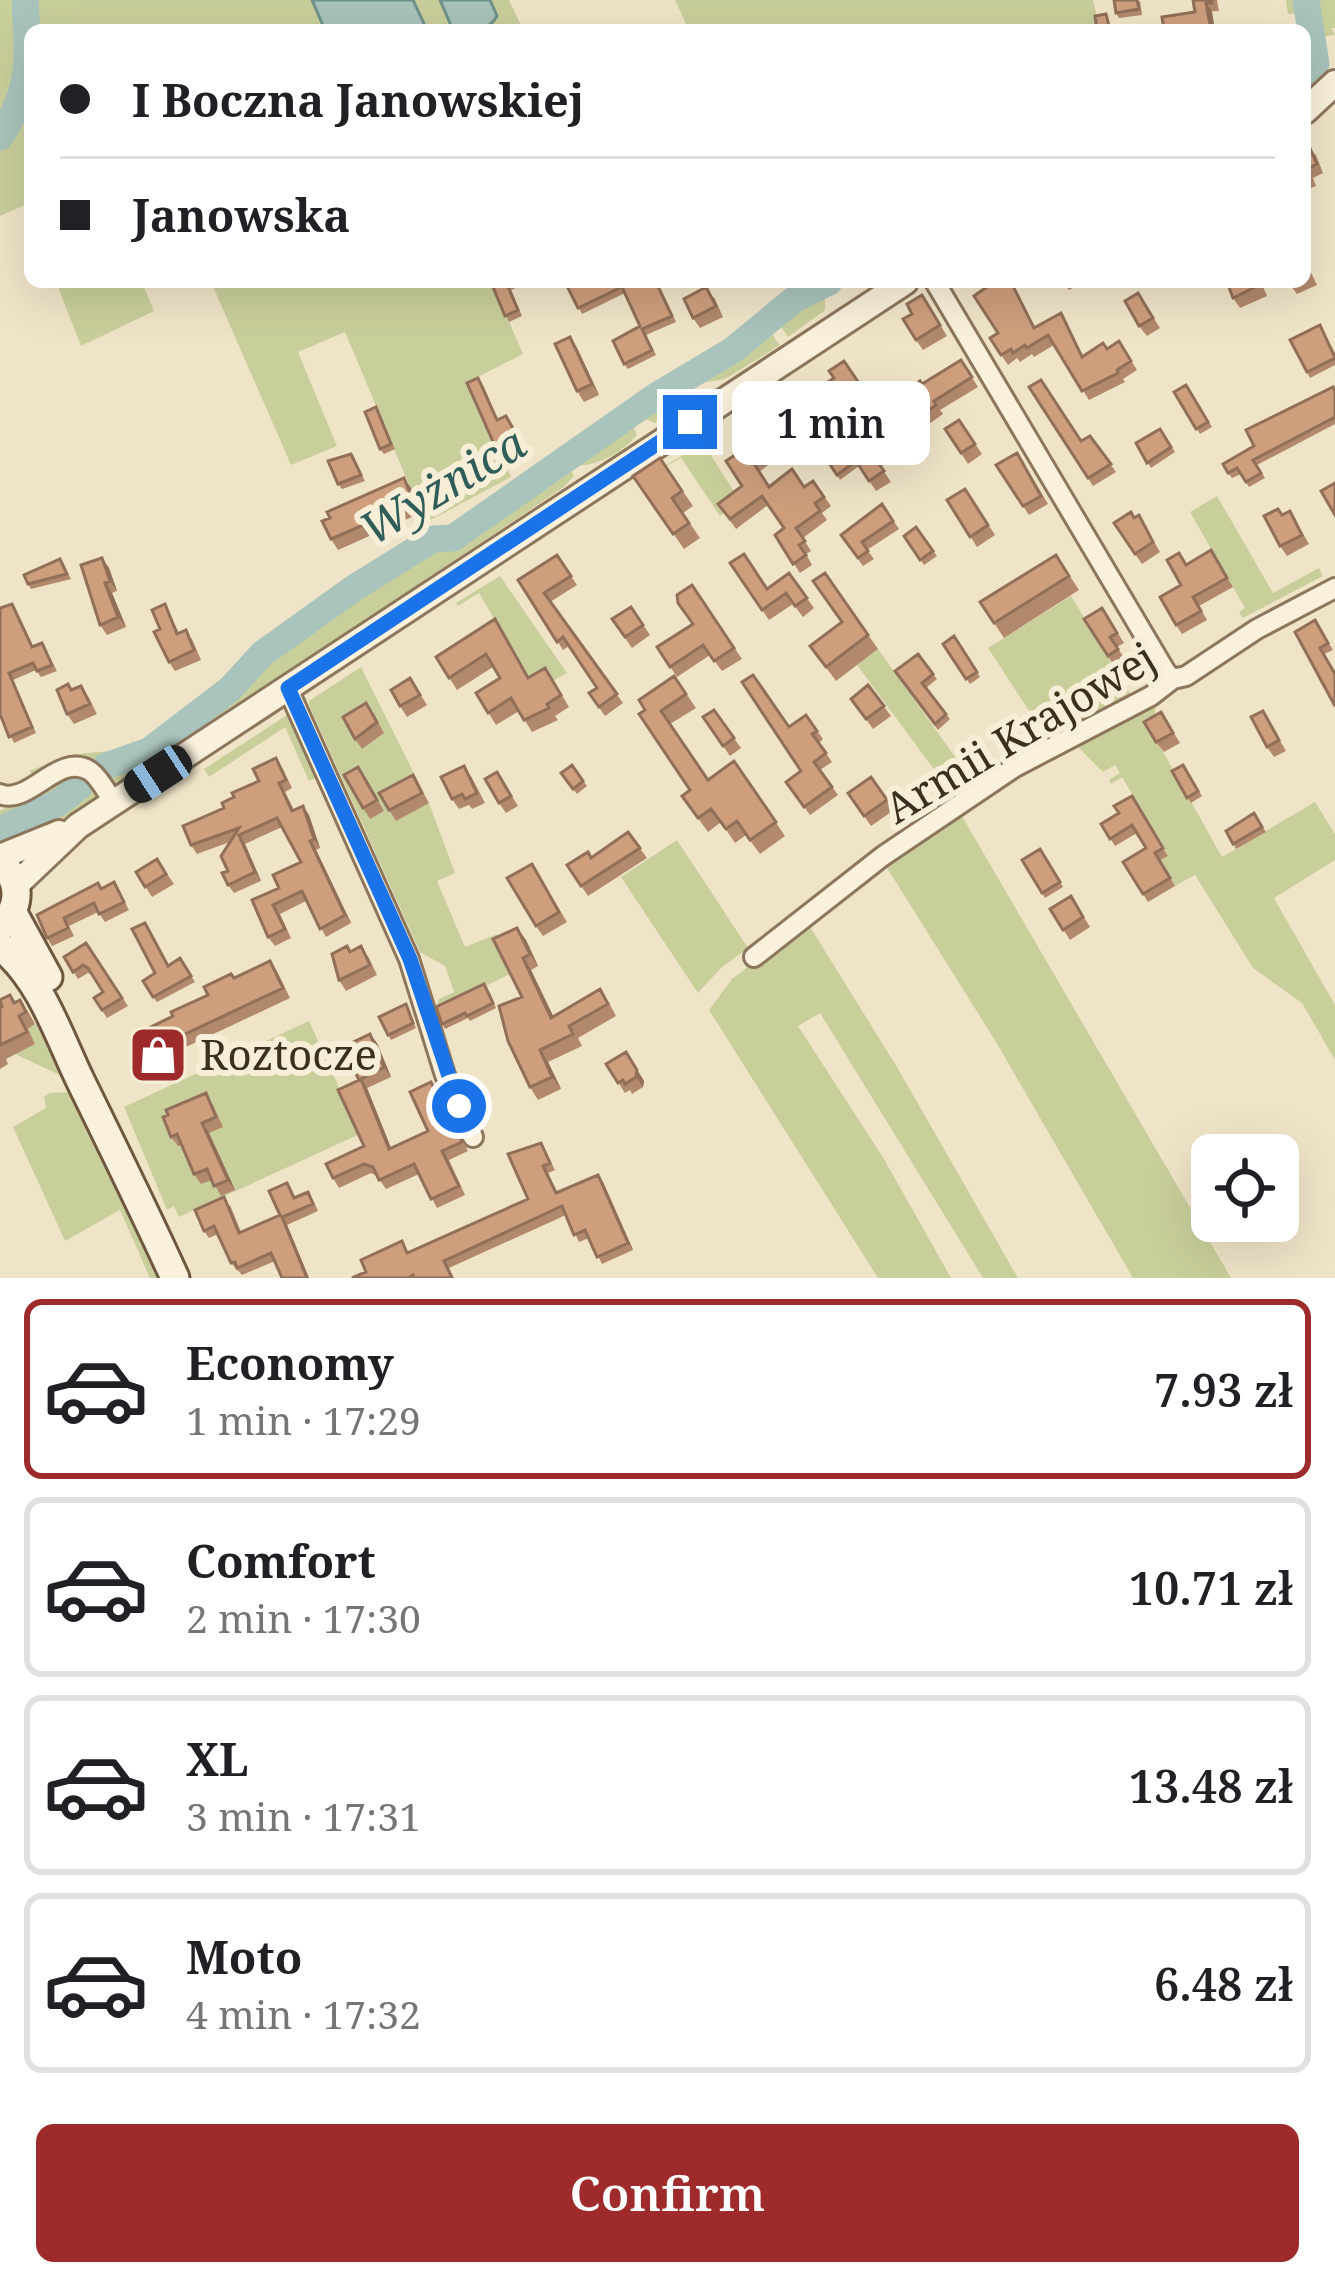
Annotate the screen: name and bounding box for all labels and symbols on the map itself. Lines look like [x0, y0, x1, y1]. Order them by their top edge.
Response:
callout: 1 min [732, 380, 930, 464]
route end [663, 395, 717, 449]
water label: Wyżnica [348, 412, 536, 558]
street label: Armii Krajowej [873, 628, 1165, 835]
car [118, 739, 198, 809]
shop icon: Roztocze [127, 1024, 189, 1086]
place label: Roztocze [200, 1025, 377, 1082]
route start [432, 1079, 486, 1133]

